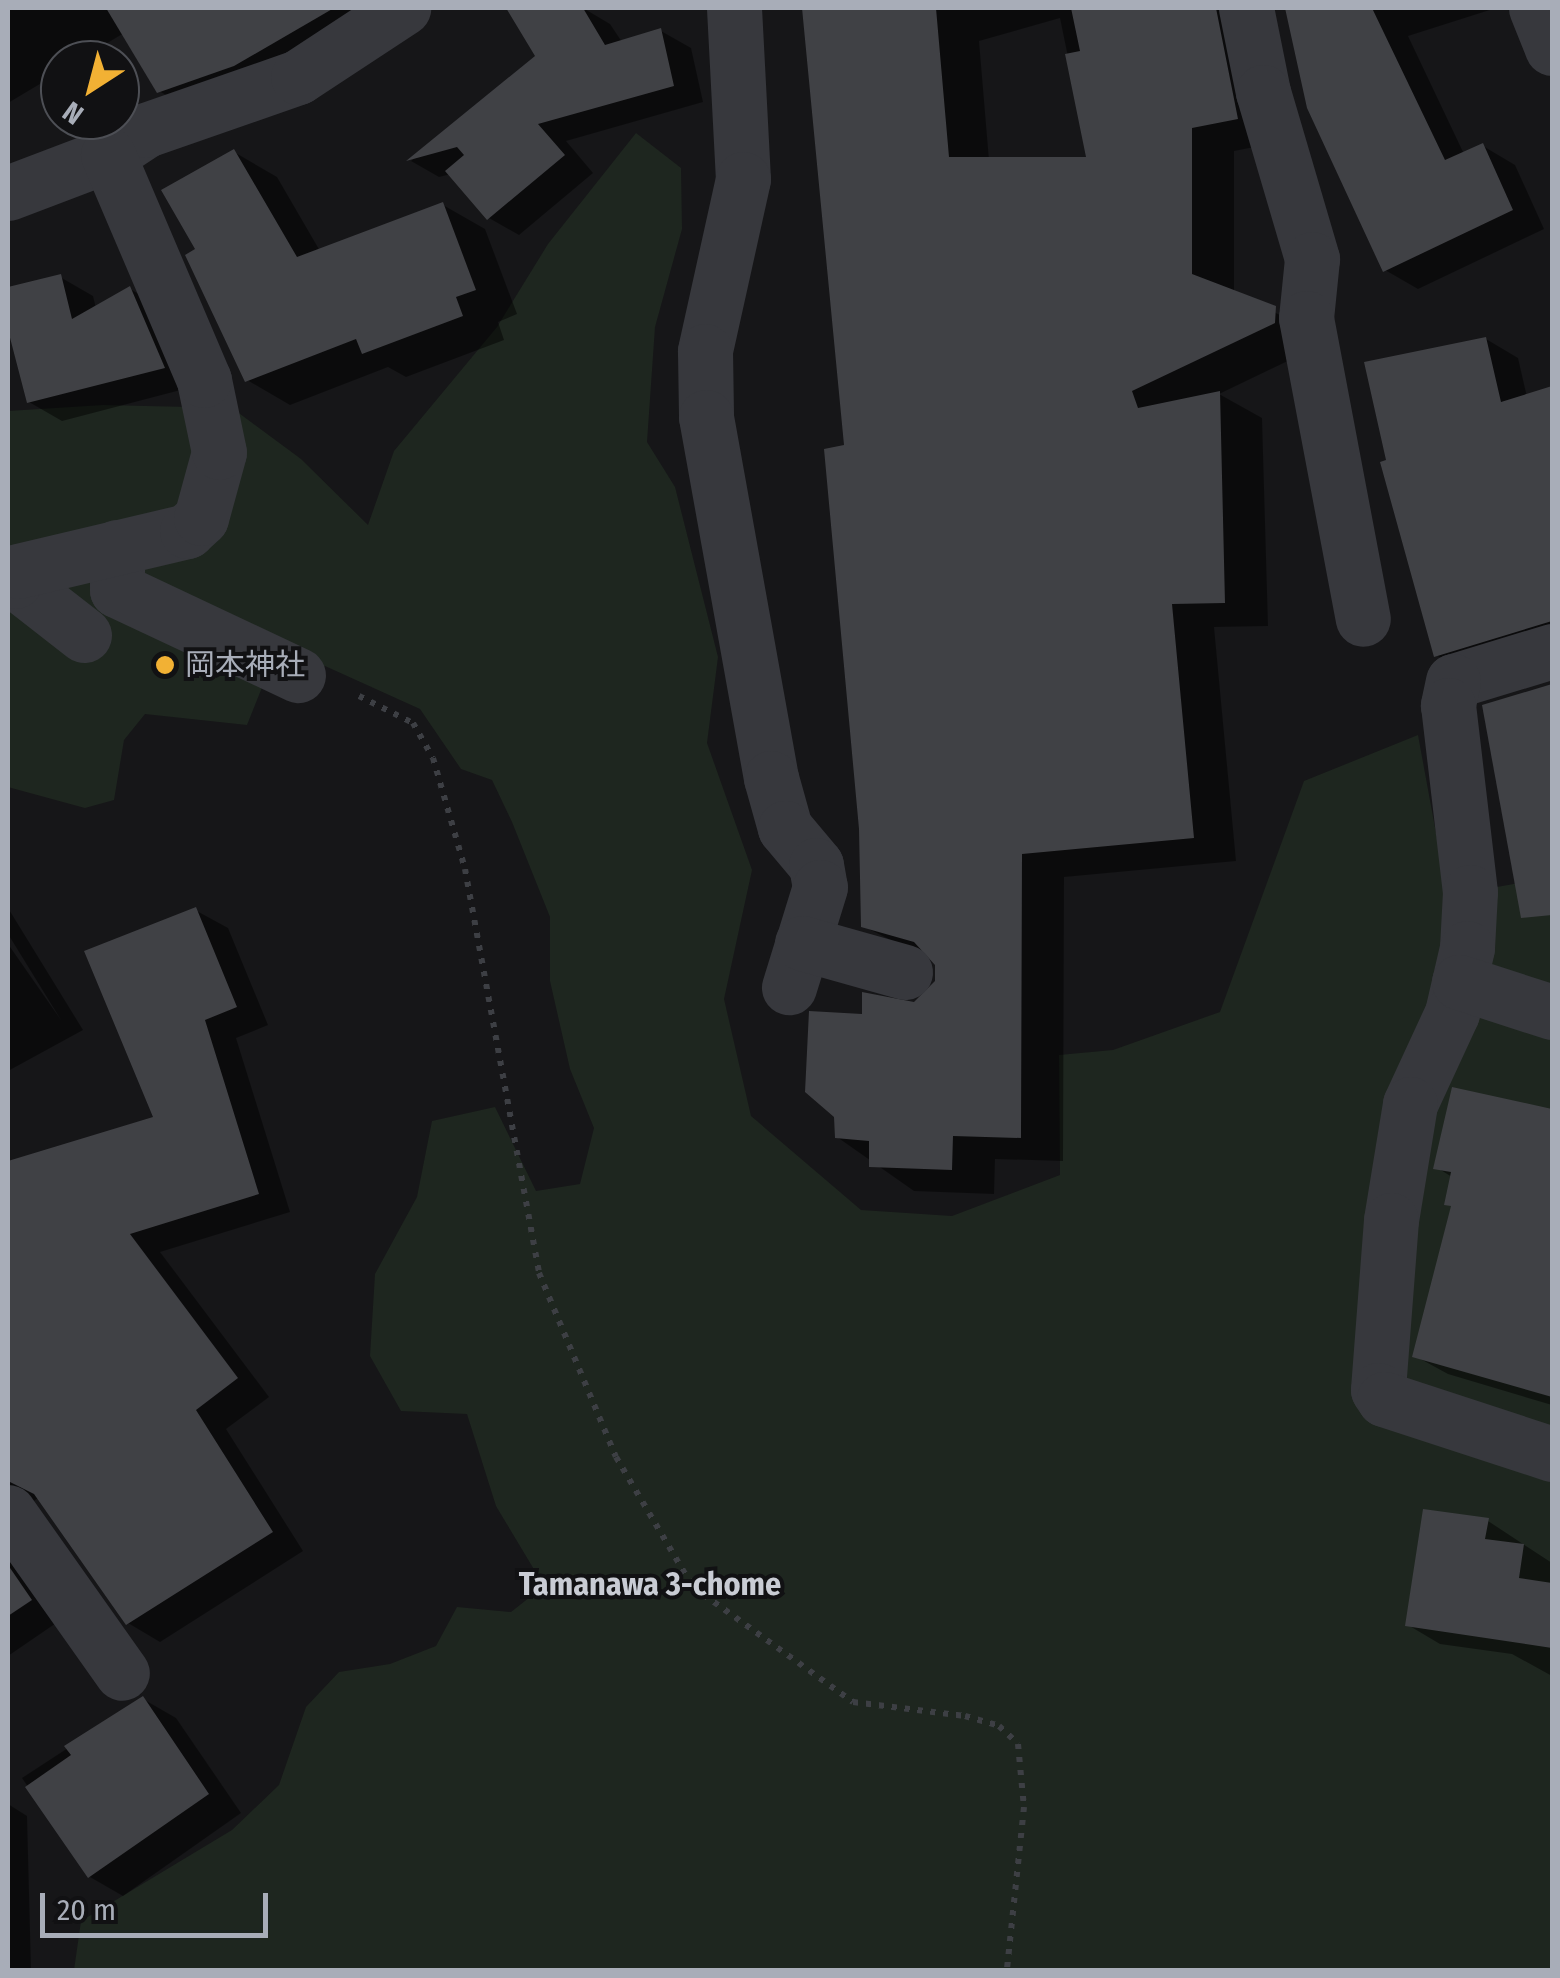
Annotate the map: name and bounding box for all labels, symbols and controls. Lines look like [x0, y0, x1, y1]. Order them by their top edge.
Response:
north arrow [40, 40, 140, 140]
text: N [57, 95, 90, 131]
place label: 岡本神社 [185, 647, 305, 683]
marker: 岡本神社 [154, 654, 176, 676]
district label: Tamanawa 3-chome [519, 1565, 781, 1603]
scale bar [45, 1873, 272, 1935]
text: 20 m [57, 1892, 116, 1928]

